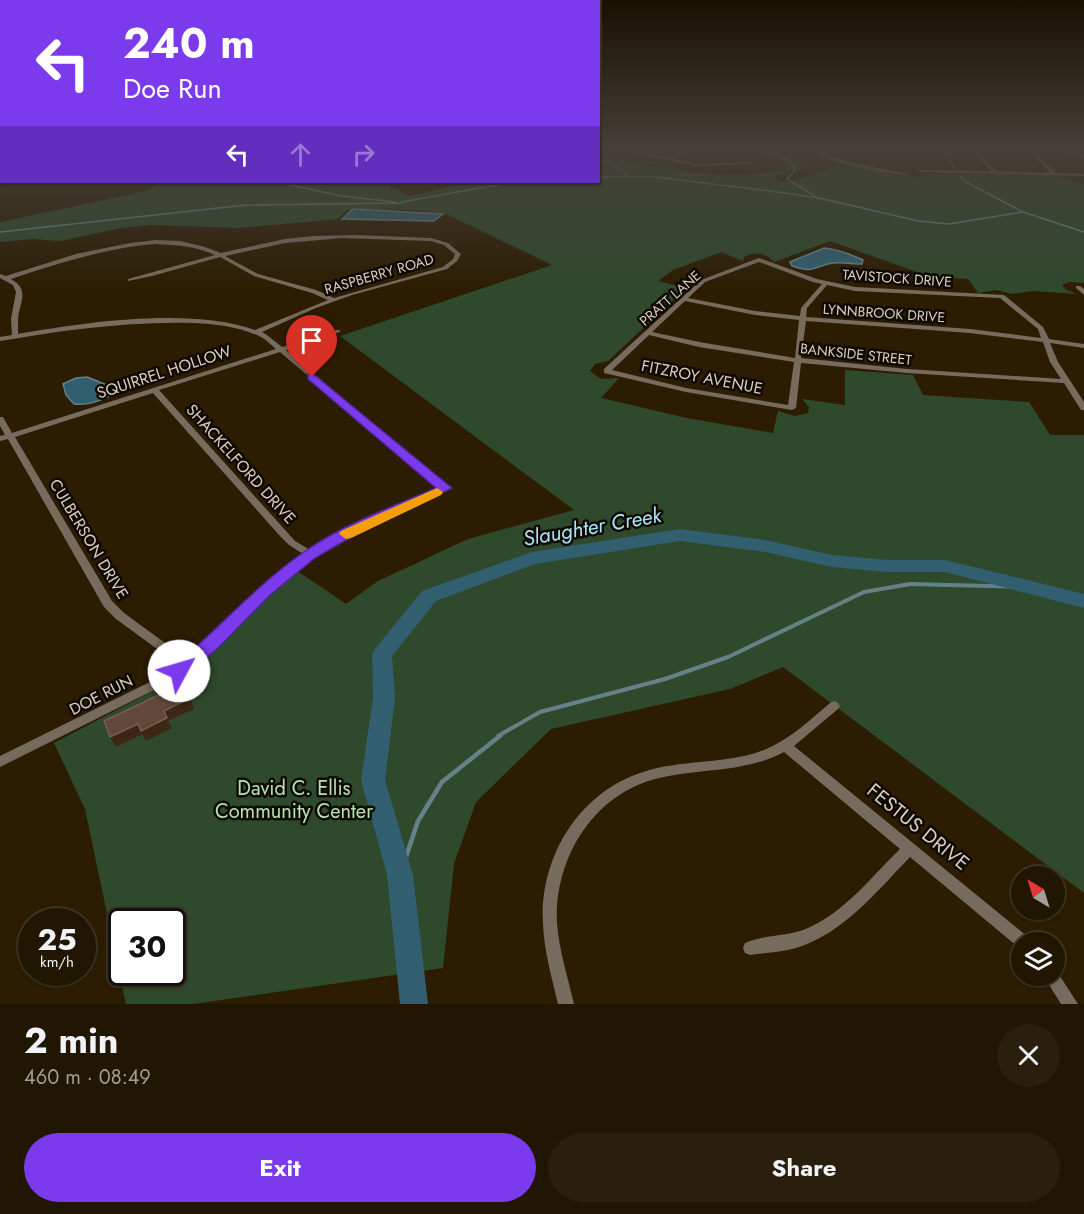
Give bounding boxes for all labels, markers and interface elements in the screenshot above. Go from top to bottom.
text: 240 m [123,13,255,74]
icon: left [24,24,102,102]
text: Doe Run [123,69,222,108]
icon: left [221,138,254,171]
icon: ahead [284,138,317,171]
icon: right [347,138,380,171]
street label: RASPBERRY ROAD [322,249,436,299]
street label: TAVISTOCK DRIVE [842,264,952,292]
street label: PRATT LANE [635,266,705,330]
street label: LYNNBROOK DRIVE [822,299,946,327]
pin [286,315,337,377]
icon: arrive [295,324,328,357]
street label: BANKSIDE STREET [799,338,913,370]
street label: SQUIRREL HOLLOW [94,339,234,405]
street label: FITZROY AVENUE [639,354,765,400]
street label: SHACKELFORD DRIVE [181,399,301,529]
street label: CULBERSON DRIVE [44,475,134,603]
water label: Slaughter Creek [521,500,664,554]
position arrow [147,639,211,703]
street label: DOE RUN [65,669,137,721]
park label: David C. Ellis Community Center [215,774,373,826]
street label: FESTUS DRIVE [860,777,976,877]
north arrow [1011,866,1065,920]
map controls [1011,866,1065,986]
speed limit sign: 30 [108,908,186,986]
text: 25 [37,918,77,961]
button: layers [1011,932,1065,986]
text: km/h [40,951,74,973]
text: 2 min [24,1014,119,1066]
button: close [997,1024,1060,1087]
text: 460 m · 08:49 [24,1063,151,1092]
button: Exit [24,1133,536,1202]
button: Share [548,1133,1060,1202]

